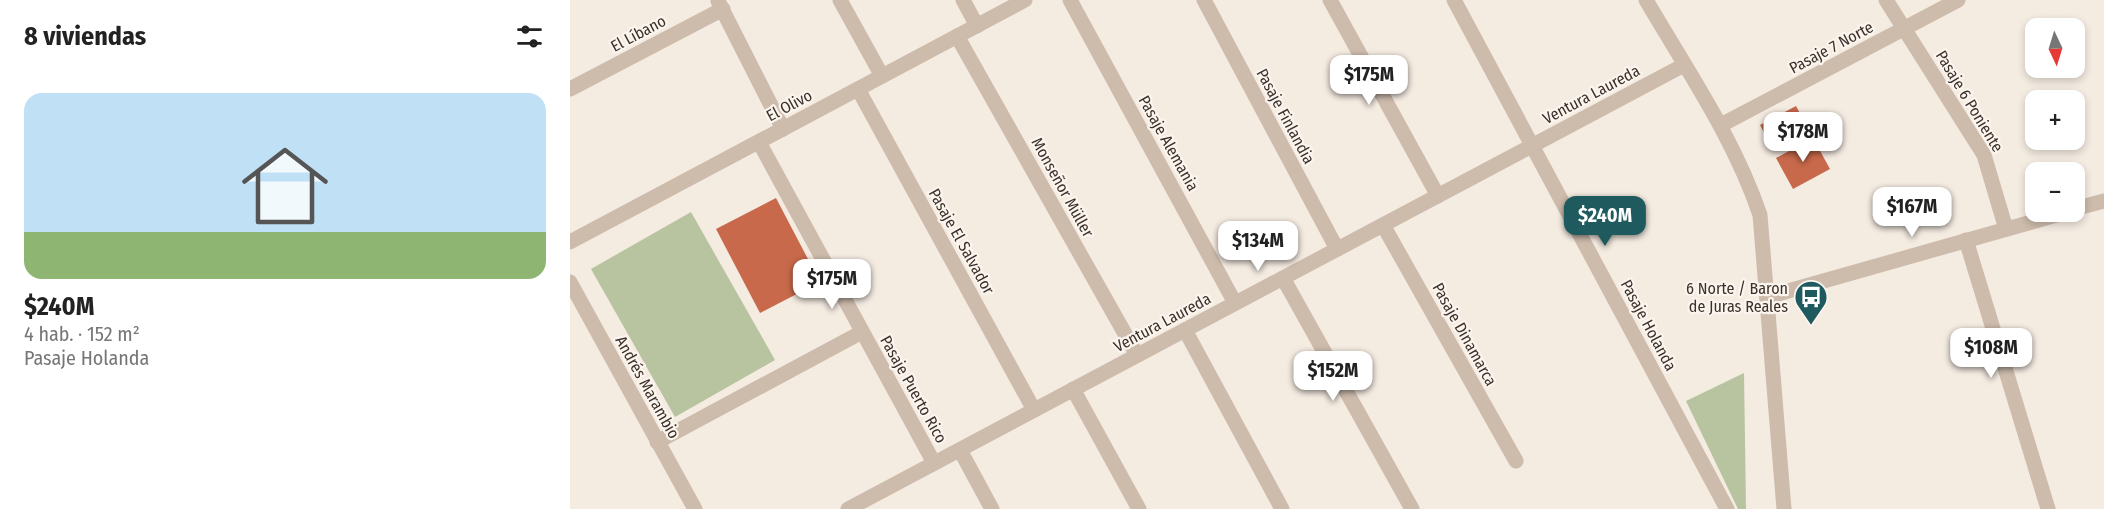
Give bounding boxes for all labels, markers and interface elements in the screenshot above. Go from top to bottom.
street label: El Líbano [607,11,669,56]
street label: Pasaje 7 Norte [1786,17,1876,77]
north arrow [2025,18,2085,78]
map controls [2025,18,2085,222]
icon: filters [513,20,546,53]
text: 8 viviendas [24,21,146,52]
street label: Pasaje 6 Poniente [1932,47,2007,156]
pin: $175M [1327,55,1411,106]
street label: Ventura Laureda [1540,61,1643,128]
text: $175M [1344,62,1394,86]
street label: Pasaje Finlandia [1252,65,1319,167]
street label: El Olivo [763,86,815,125]
button: + [2025,90,2085,150]
street label: Pasaje Alemania [1134,92,1203,194]
pin: $178M [1761,112,1845,163]
text: $178M [1778,119,1828,143]
icon: home [231,132,339,240]
street label: Monseñor Müller [1027,134,1098,241]
button: − [2025,162,2085,222]
street label: Pasaje El Salvador [925,185,999,298]
pin: $167M [1870,187,1954,238]
text: $167M [1887,194,1937,218]
pin: $240M [1563,196,1647,247]
text: $240M [1578,203,1632,227]
pin: $134M [1216,221,1300,272]
text: $134M [1232,228,1284,252]
pin: $175M [790,259,874,310]
text: $175M [807,266,857,290]
street label: Pasaje Holanda [1617,276,1681,374]
street label: Pasaje Dinamarca [1428,279,1501,389]
place label: 6 Norte / Baron de Juras Reales [1686,279,1788,316]
bus stop icon: 6 Norte / Baron de Juras Reales [1793,279,1829,326]
street label: Ventura Laureda [1111,289,1214,356]
text: $240M [24,291,95,322]
text: 4 hab. · 152 m² [24,322,140,346]
pin: $108M [1949,328,2033,379]
street label: Pasaje Puerto Rico [876,332,951,446]
street label: Andrés Marambio [612,333,684,442]
text: $108M [1964,335,2018,359]
text: Pasaje Holanda [24,346,149,370]
pin: $152M [1291,351,1375,402]
text: $152M [1308,358,1358,382]

